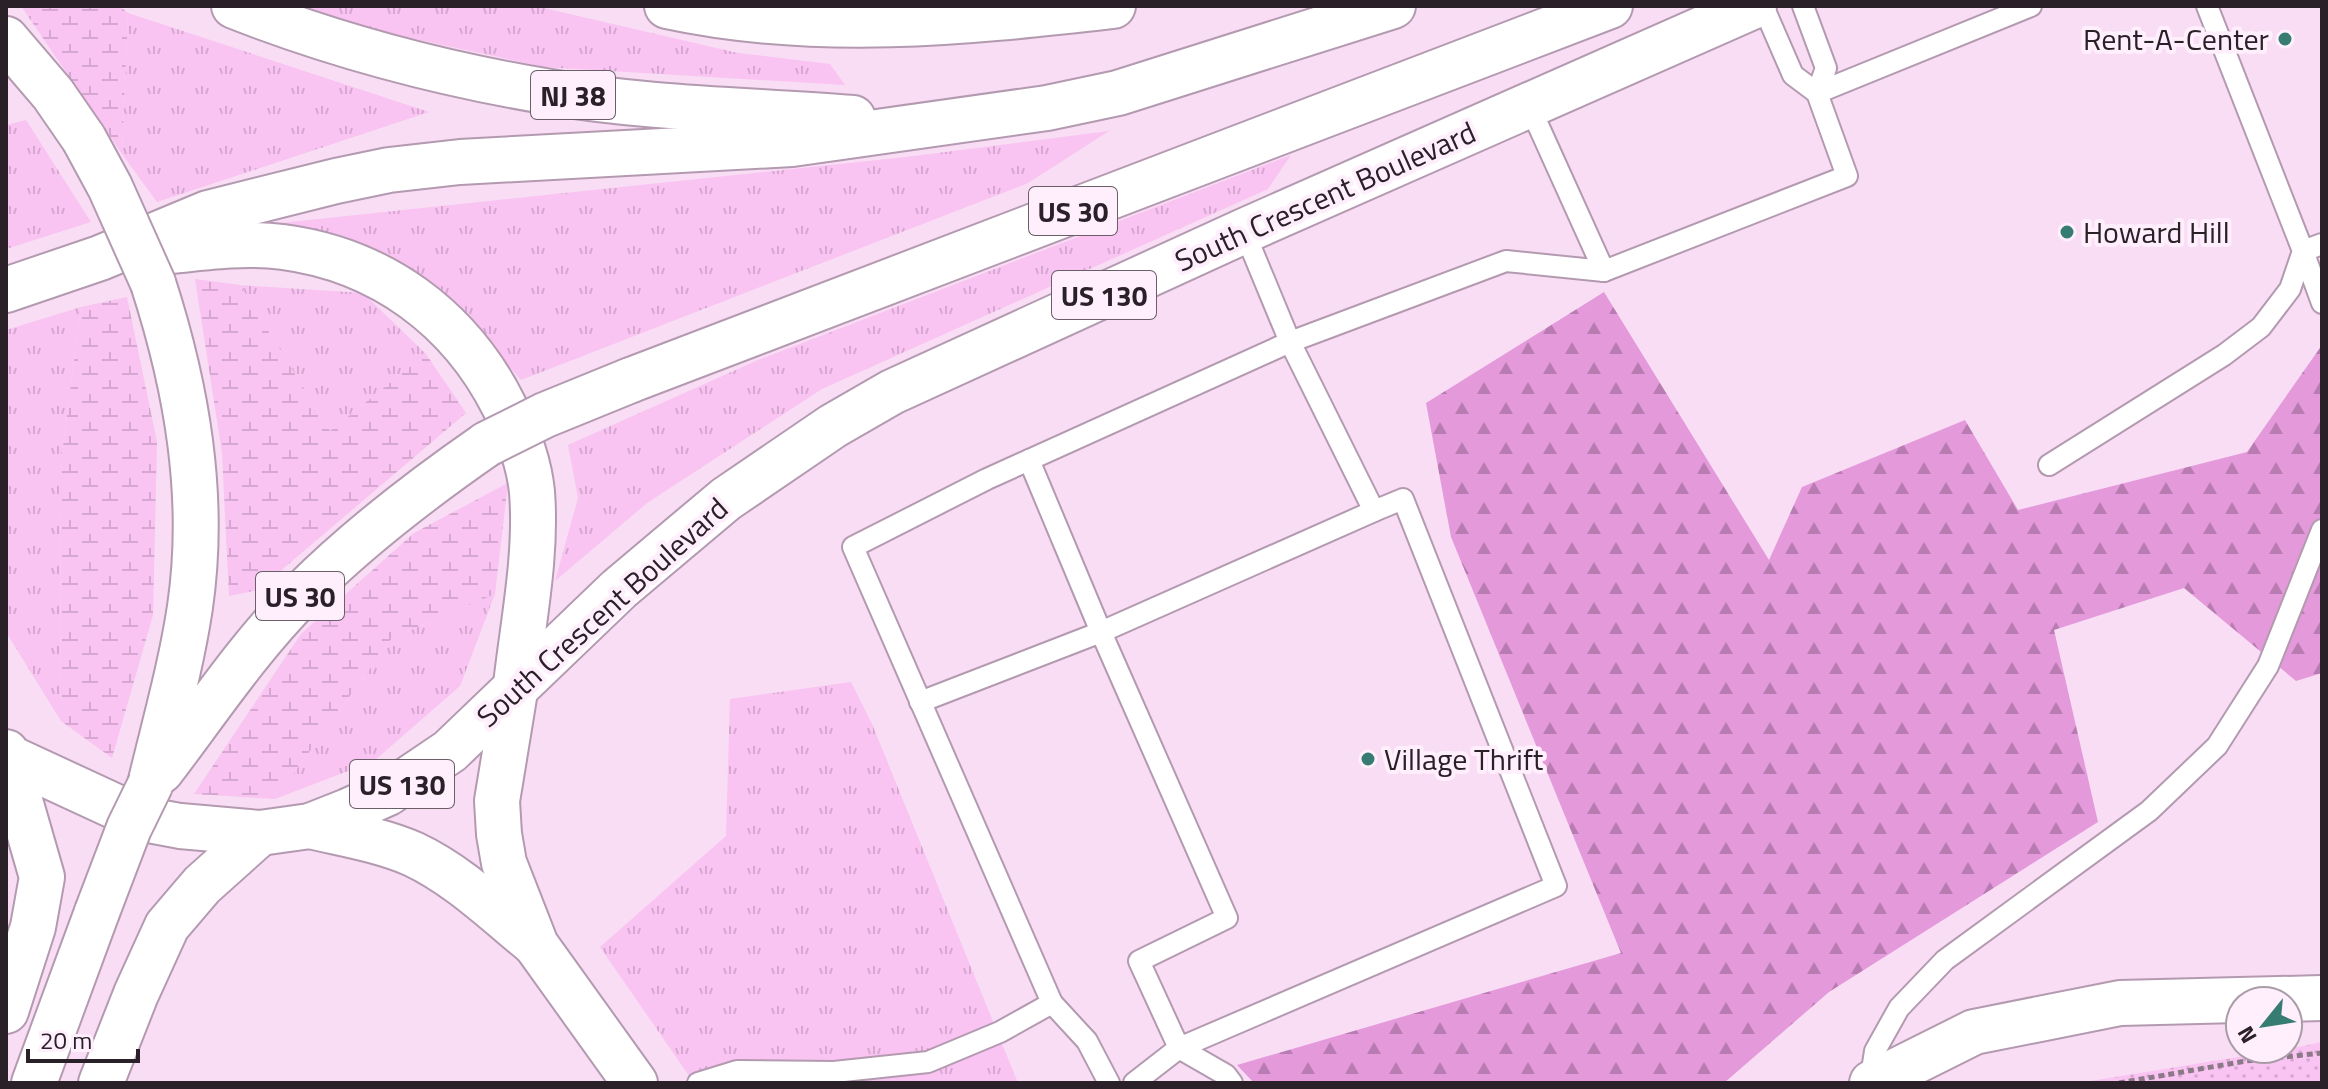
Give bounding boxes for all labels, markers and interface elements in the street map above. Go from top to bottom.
place label: Rent-A-Center [2083,16,2269,62]
marker: Rent-A-Center [2276,30,2294,48]
road number: NJ 38 [531,71,615,119]
street label: South Crescent Boulevard [1167,109,1483,283]
road number: US 30 [1029,187,1117,235]
place label: Howard Hill [2083,209,2230,255]
marker: Howard Hill [2058,223,2076,241]
road number: US 130 [1052,271,1156,319]
street label: South Crescent Boulevard [466,486,738,738]
road number: US 30 [256,572,344,620]
place label: Village Thrift [1384,736,1544,782]
marker: Village Thrift [1359,750,1377,768]
road number: US 130 [350,760,454,808]
north arrow [2224,985,2304,1065]
scale bar [28,1013,138,1063]
text: N [2228,1020,2265,1050]
text: 20 m [40,1022,92,1058]

